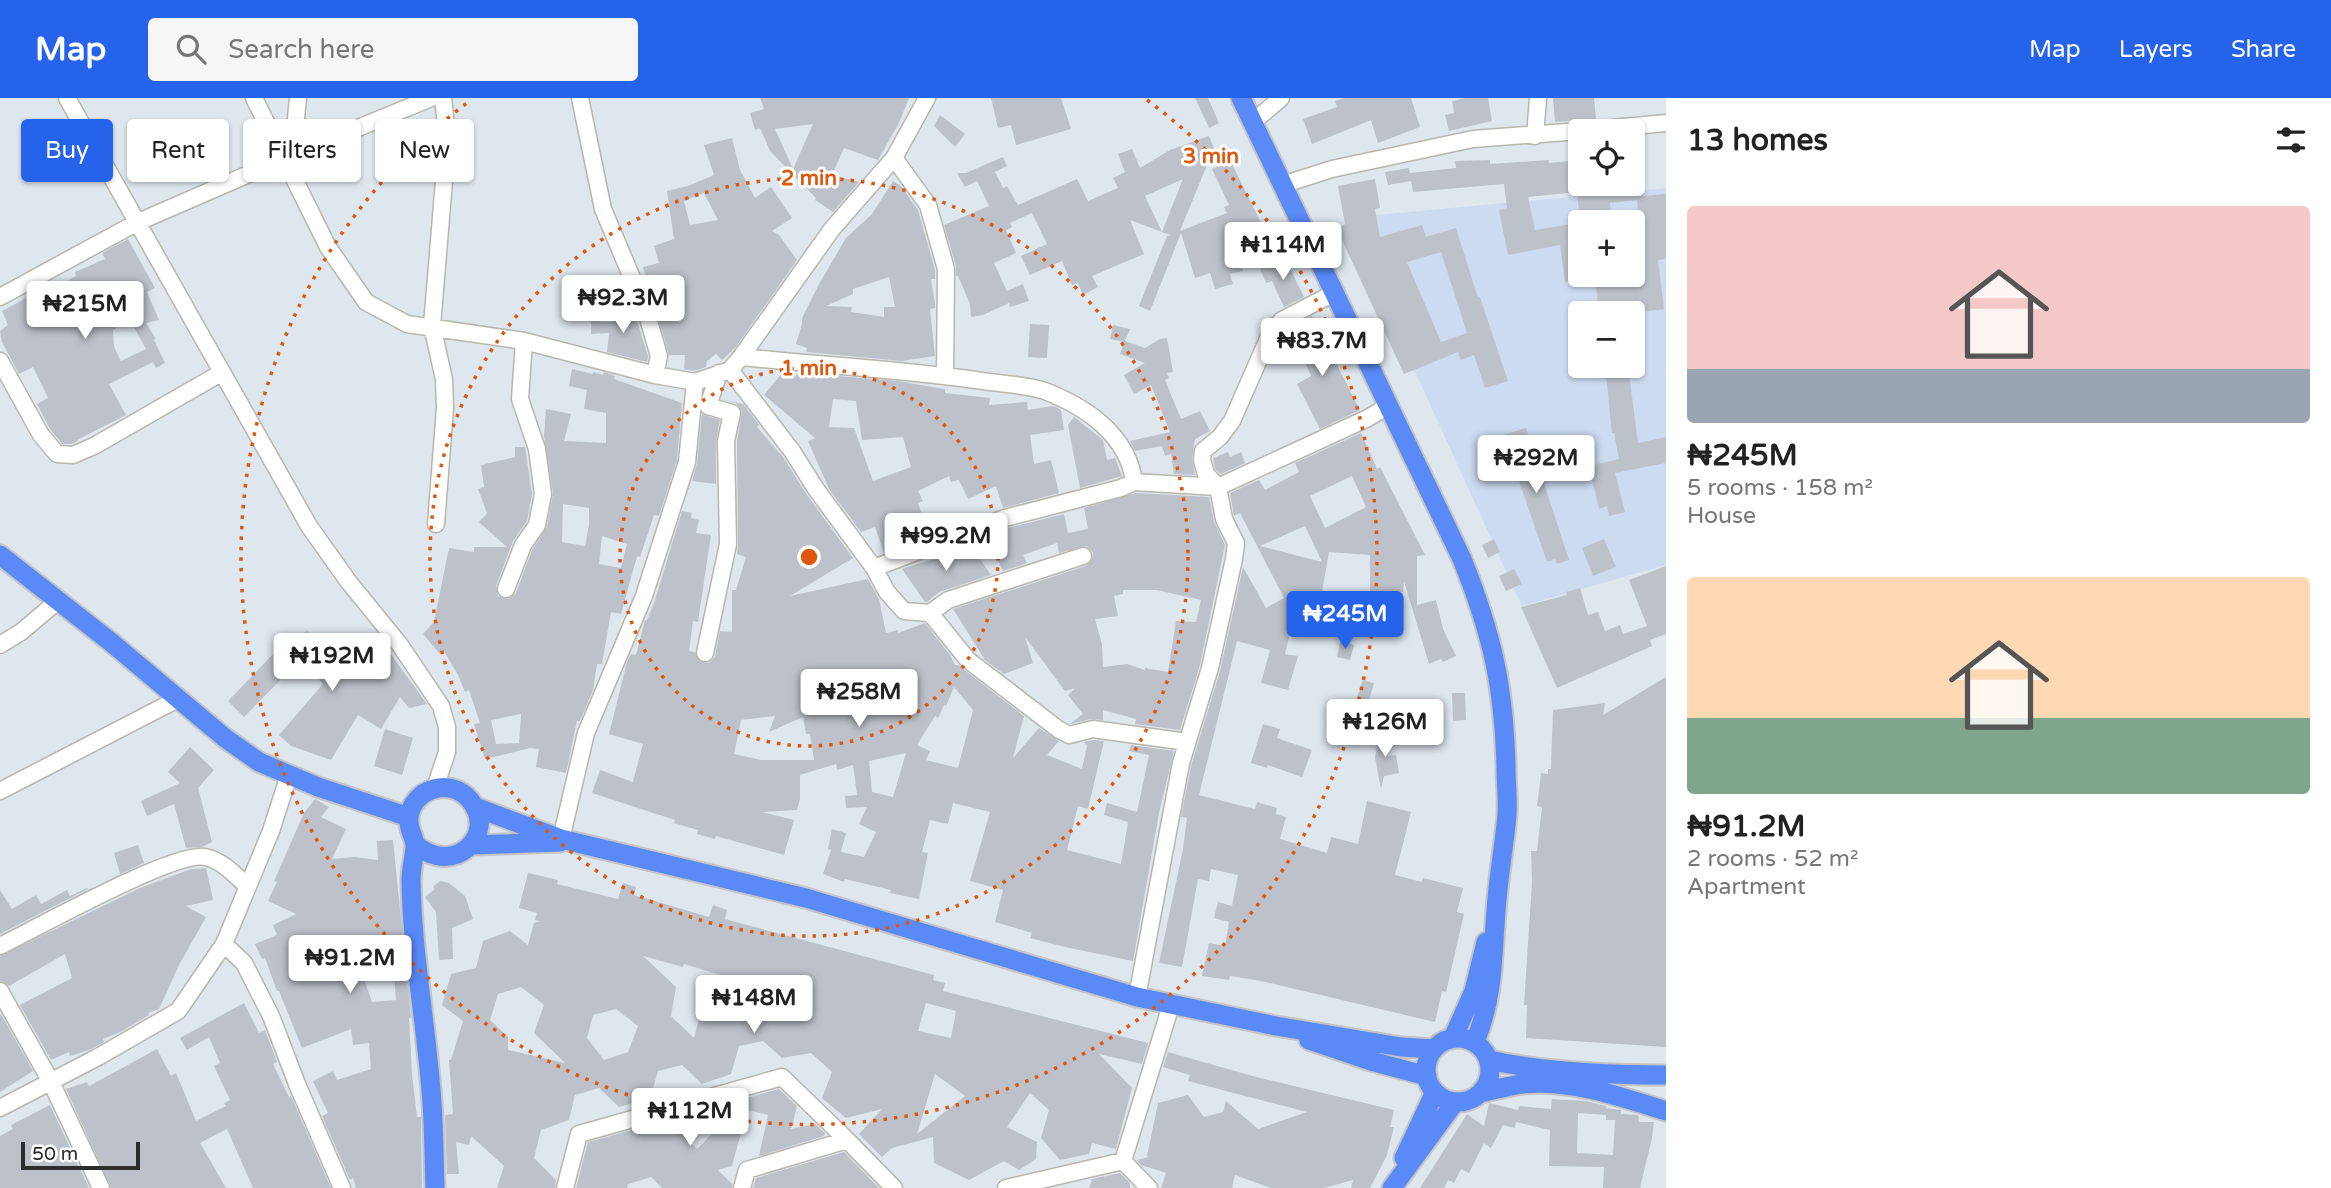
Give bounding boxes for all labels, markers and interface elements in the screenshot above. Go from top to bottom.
search box [148,18,638,81]
text: Map [35,30,106,69]
icon: search [172,30,210,68]
text: Search here [228,34,374,65]
text: Map [2029,35,2081,64]
text: Layers [2119,35,2193,64]
text: Share [2231,35,2296,64]
chip: Buy [21,119,113,182]
chip: Rent [127,119,229,182]
chip: Filters [243,119,361,182]
chip: New [375,119,474,182]
map controls [1568,119,1645,378]
button: locate [1568,119,1645,196]
icon: filters [2272,121,2310,159]
text: 13 homes [1687,122,1828,159]
text: 3 min [1183,144,1239,169]
text: 2 min [781,166,837,191]
button: + [1568,210,1645,287]
pin: ₦114M [1234,222,1332,282]
text: ₦114M [1241,231,1325,259]
icon: home [1936,251,2062,377]
pin: ₦92.3M [566,275,680,335]
pin: ₦215M [36,282,134,341]
text: ₦92.3M [578,284,668,312]
text: ₦215M [43,290,127,318]
button: − [1568,301,1645,378]
pin: ₦83.7M [1265,318,1379,378]
text: ₦83.7M [1277,327,1367,355]
text: 1 min [781,356,837,381]
pin: ₦292M [1487,436,1585,495]
text: ₦245M [1687,437,1798,474]
text: ₦292M [1494,444,1578,472]
text: 5 rooms · 158 m² [1687,474,1873,502]
text: House [1687,502,1756,530]
pin: ₦99.2M [889,514,1003,573]
text: ₦99.2M [901,522,991,550]
centre of rings [797,545,821,569]
pin: ₦245M [1296,592,1394,651]
text: ₦245M [1303,600,1387,628]
icon: home [1936,622,2062,748]
pin: ₦192M [283,634,381,693]
text: ₦192M [290,642,374,670]
pin: ₦258M [810,670,908,729]
text: ₦258M [817,678,901,706]
pin: ₦126M [1336,700,1434,759]
text: ₦126M [1343,708,1427,736]
text: ₦91.2M [1687,808,1805,845]
text: 2 rooms · 52 m² [1687,845,1858,873]
text: Apartment [1687,873,1806,901]
pin: ₦91.2M [293,936,407,995]
text: ₦91.2M [305,944,395,972]
pin: ₦148M [705,976,803,1035]
text: ₦148M [712,984,796,1012]
pin: ₦112M [641,1088,739,1148]
text: ₦112M [648,1097,732,1125]
scale bar [21,1139,140,1171]
text: 50 m [32,1143,78,1165]

